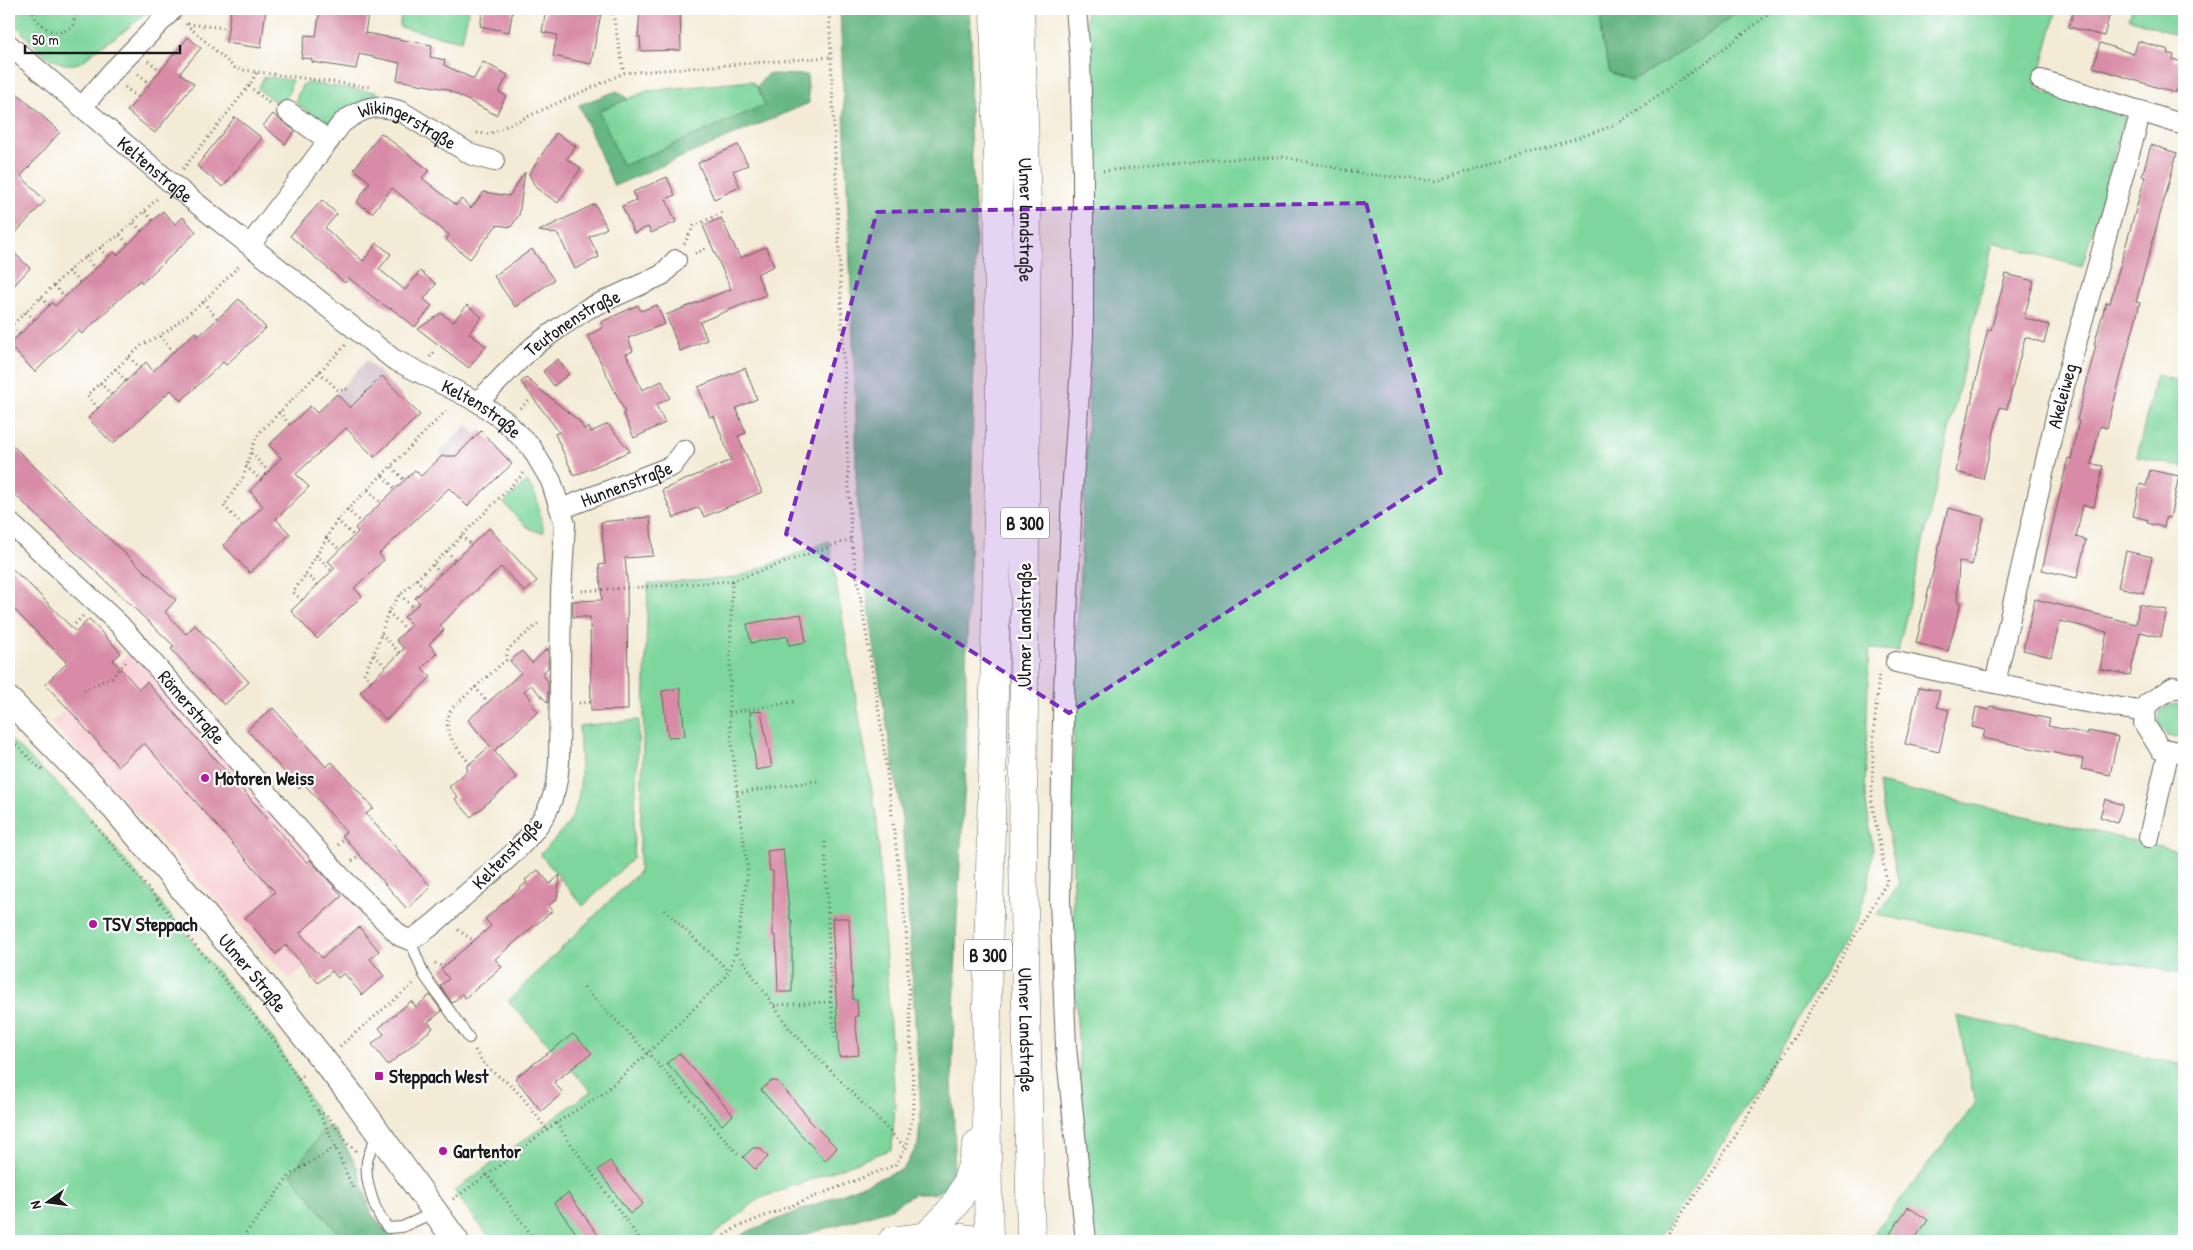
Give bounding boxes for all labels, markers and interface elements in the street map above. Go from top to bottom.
scale bar [25,22,180,54]
text: 50 m [32,29,59,50]
street label: Wikingerstraße [354,94,462,156]
street label: Keltenstraße [112,130,199,209]
street label: Ulmer Landstraße [1012,157,1040,283]
street label: Teutonenstraße [518,283,624,362]
street label: Akeleiweg [2041,360,2083,431]
street label: Keltenstraße [437,373,528,444]
street label: Hunnenstraße [577,454,676,513]
road number: B 300 [1001,508,1049,538]
street label: Ulmer Landstraße [1011,562,1037,687]
street label: Römerstraße [153,664,232,750]
place label: Motoren Weiss [215,765,315,791]
marker: Motoren Weiss [199,772,211,784]
street label: Keltenstraße [466,811,548,895]
place label: TSV Steppach [102,911,198,938]
marker: TSV Steppach [87,918,99,930]
street label: Ulmer Straße [212,928,294,1018]
road number: B 300 [964,940,1012,970]
street label: Ulmer Landstraße [1012,967,1041,1093]
place label: Steppach West [389,1063,490,1090]
marker: Steppach West [373,1070,385,1082]
place label: Gartentor [453,1138,522,1164]
marker: Gartentor [437,1145,449,1157]
north arrow [22,1178,72,1228]
text: N [25,1199,45,1211]

